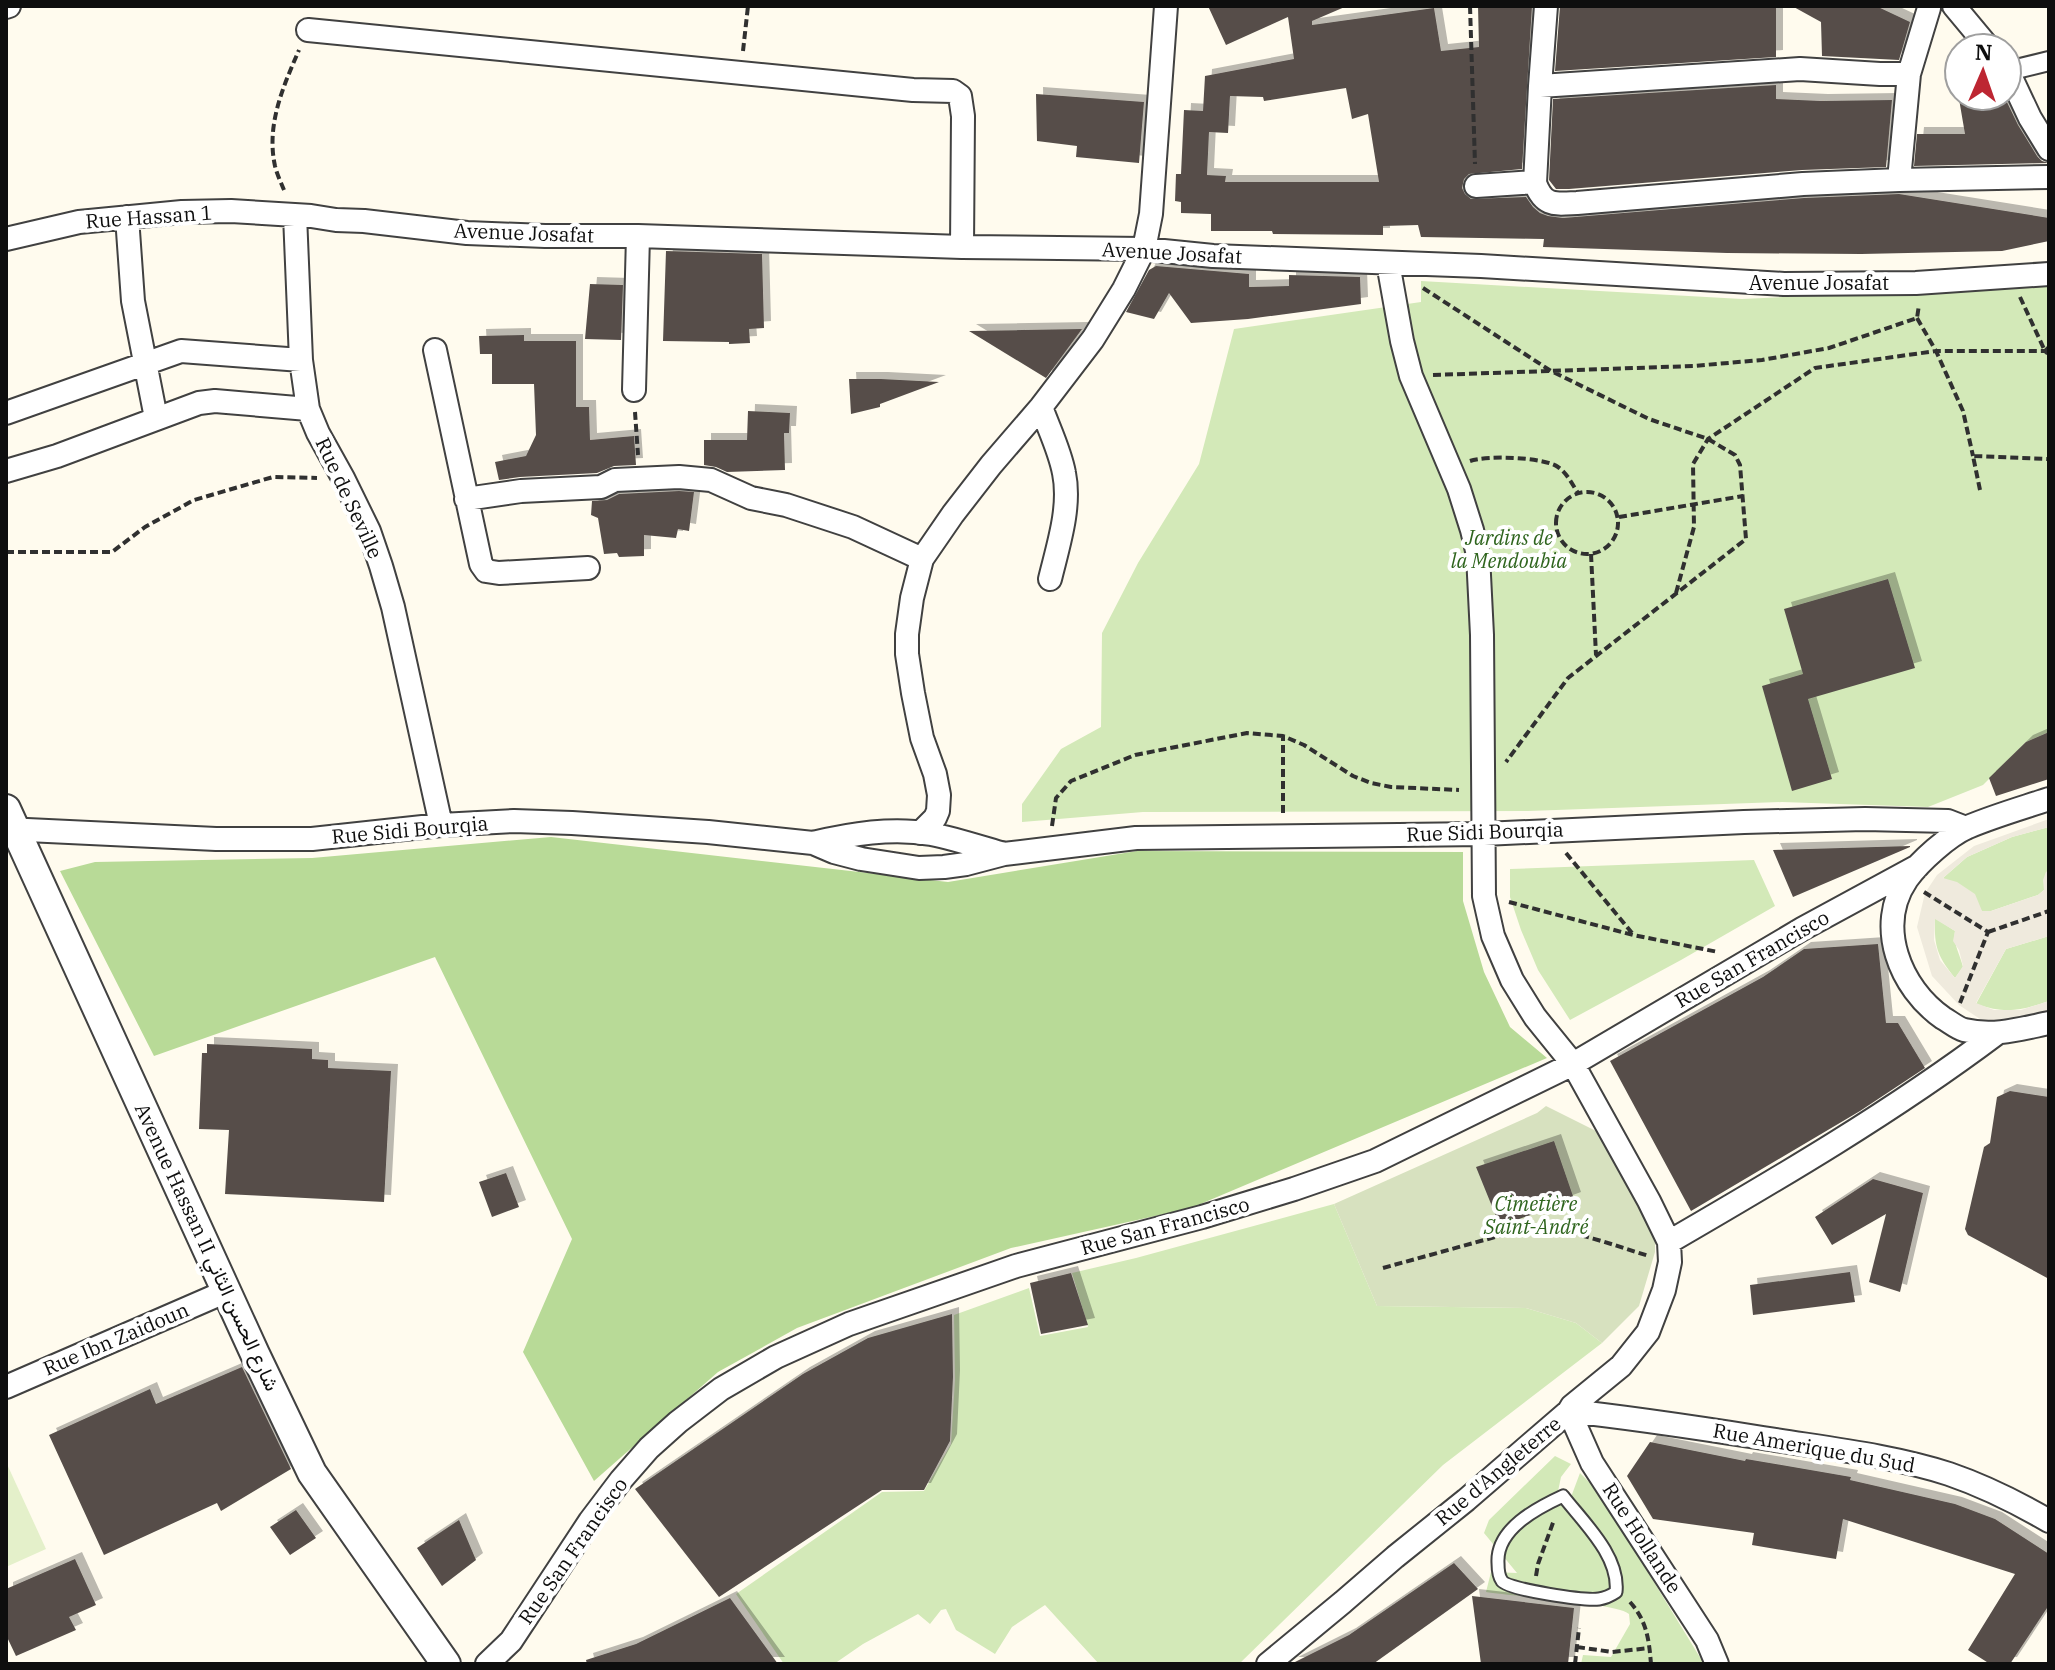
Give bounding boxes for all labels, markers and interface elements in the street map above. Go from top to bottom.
north arrow [1943,32,2023,112]
text: N [1975,37,1993,66]
street label: Rue Hassan 1 [84,199,213,234]
street label: Avenue Josafat [453,217,595,248]
street label: Avenue Josafat [1101,235,1243,270]
street label: Avenue Josafat [1749,269,1889,296]
street label: Rue de Seville [310,433,389,563]
park label: Jardins de la Mendoubia [1451,524,1567,574]
street label: Rue Sidi Bourqia [330,809,490,850]
street label: Rue Sidi Bourqia [1406,815,1564,848]
street label: Rue San Francisco [1670,903,1834,1014]
street label: Avenue Hassan II شارع الحسن الثاني [125,1099,286,1397]
street label: Rue San Francisco [1078,1190,1252,1261]
park label: Cimetière Saint-André [1483,1190,1589,1240]
street label: Rue Ibn Zaidoun [39,1296,193,1381]
street label: Rue d'Angleterre [1429,1410,1566,1531]
street label: Rue Amerique du Sud [1711,1416,1917,1479]
street label: Rue San Francisco [512,1472,633,1630]
street label: Rue Hollande [1597,1477,1688,1598]

